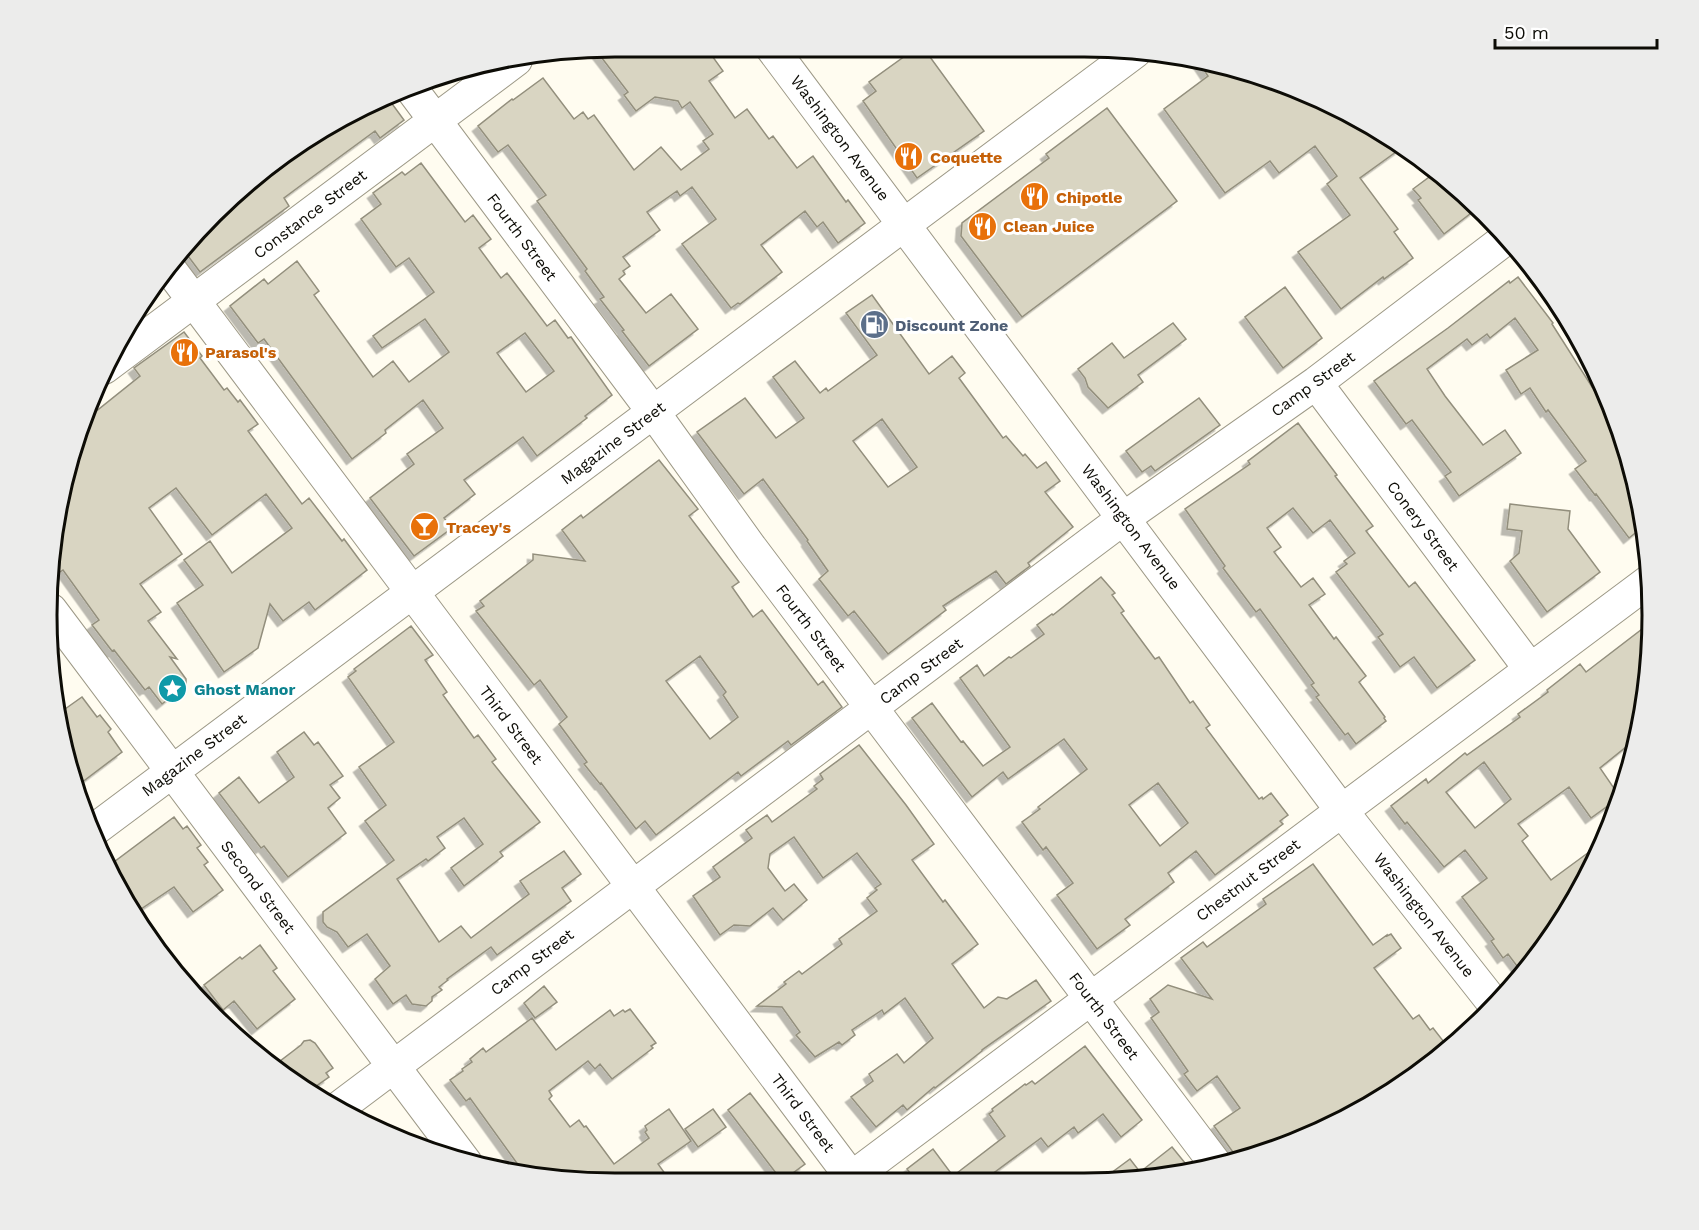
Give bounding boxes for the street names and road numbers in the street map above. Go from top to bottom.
street label: Washington Avenue [787,71,893,205]
street label: Constance Street [250,165,370,263]
street label: Fourth Street [483,190,561,285]
street label: Camp Street [1267,347,1359,421]
street label: Magazine Street [557,397,669,488]
street label: Washington Avenue [1078,460,1184,594]
street label: Conery Street [1383,477,1463,575]
street label: Fourth Street [772,581,850,676]
street label: Camp Street [876,633,966,708]
street label: Third Street [475,682,547,768]
street label: Magazine Street [138,709,250,800]
street label: Chestnut Street [1192,835,1304,925]
street label: Second Street [217,837,299,938]
street label: Washington Avenue [1370,849,1478,981]
street label: Camp Street [487,924,577,999]
street label: Fourth Street [1065,969,1143,1064]
street label: Third Street [767,1070,839,1156]

